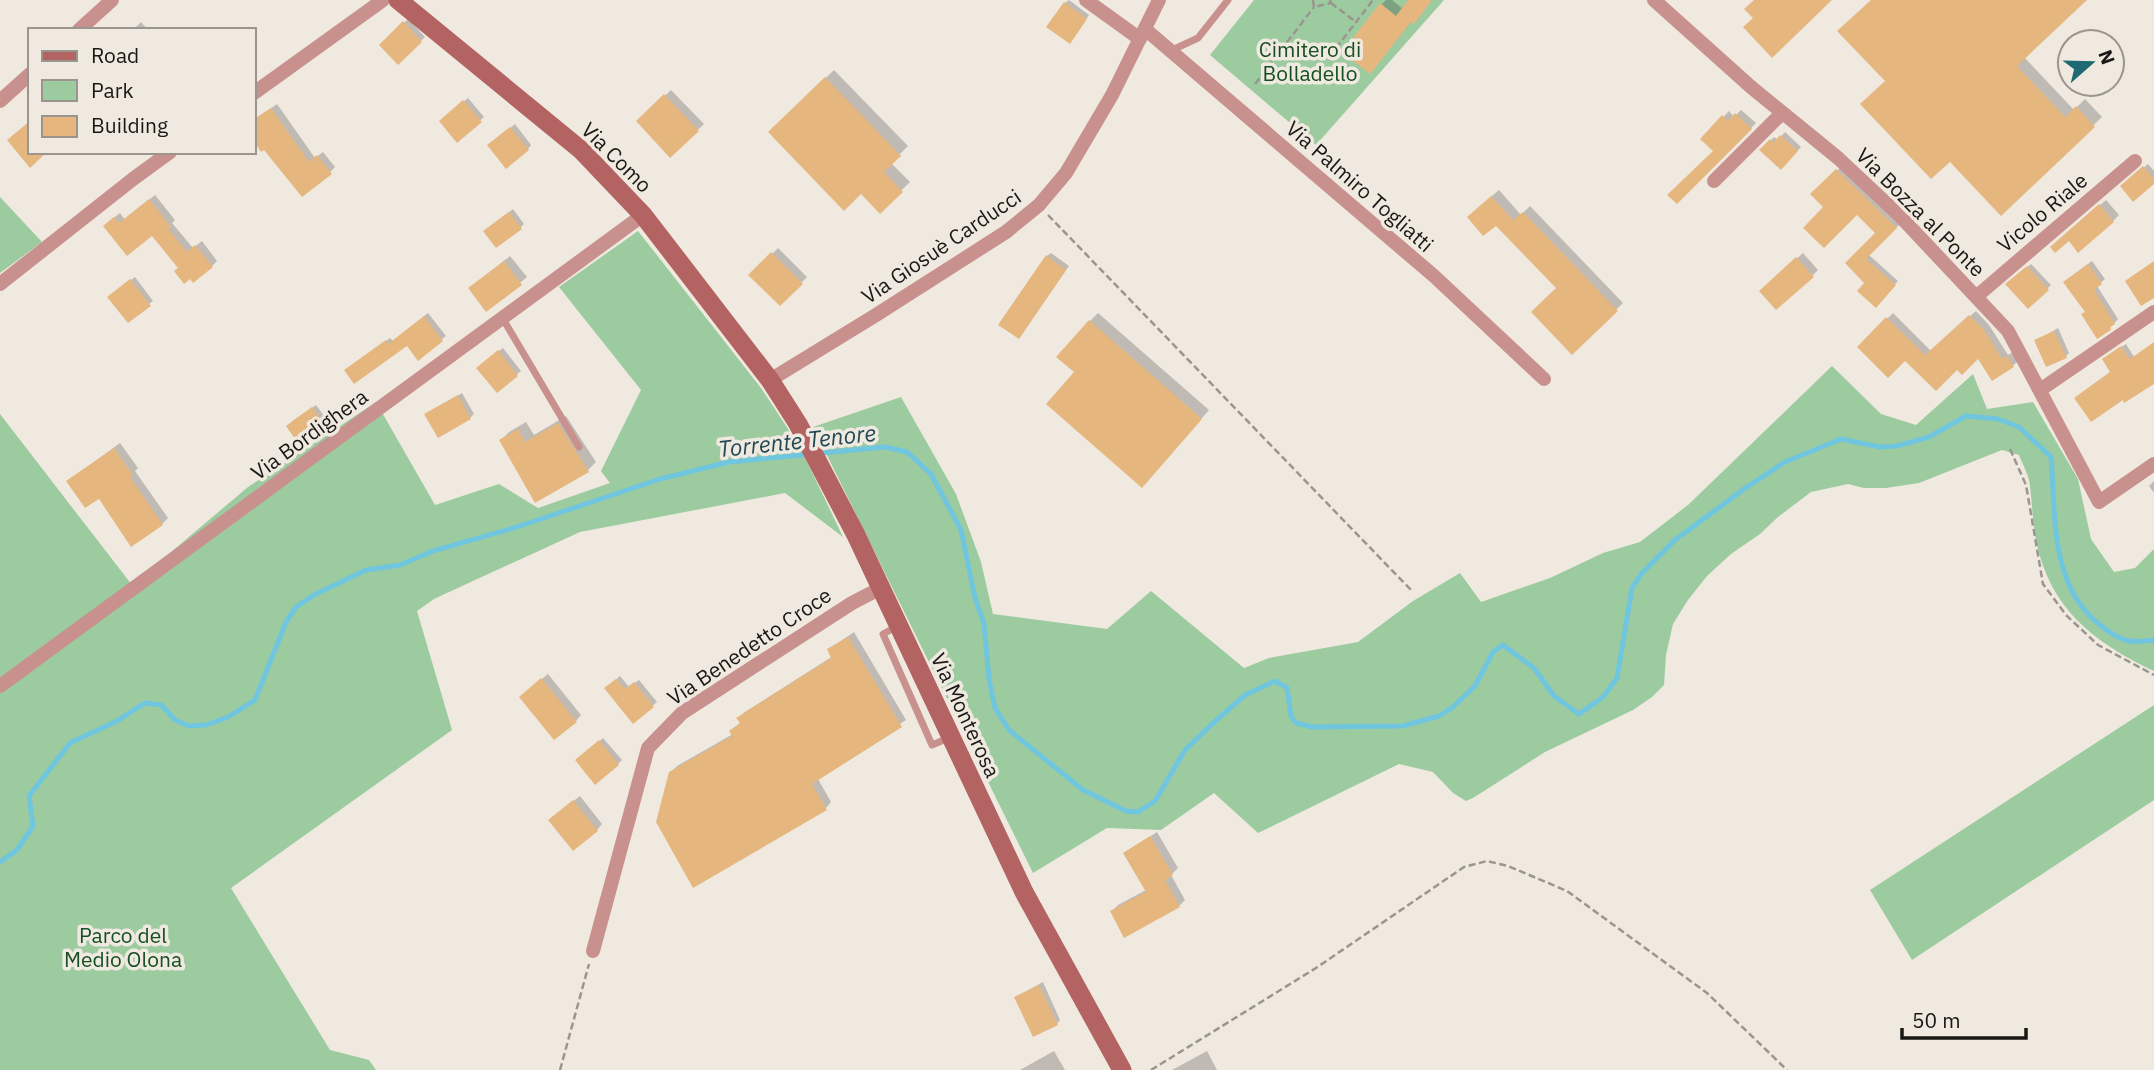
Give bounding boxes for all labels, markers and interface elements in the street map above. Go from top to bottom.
legend [28,28,256,154]
north arrow [2056,28,2126,98]
park label: Cimitero di Bolladello [1259,35,1361,87]
text: Road [91,41,139,69]
text: N [2093,47,2121,68]
text: Park [91,76,134,104]
text: Building [91,111,168,139]
street label: Via Palmiro Togliatti [1280,114,1440,258]
street label: Via Como [576,116,658,198]
street label: Via Bozza al Ponte [1850,141,1992,283]
street label: Vicolo Riale [1991,166,2093,258]
street label: Via Giosuè Carducci [856,182,1026,310]
street label: Via Bordighera [245,382,373,486]
water label: Torrente Tenore [717,417,878,463]
street label: Via Benedetto Croce [662,581,836,711]
street label: Via Monterosa [925,648,1007,782]
park label: Parco del Medio Olona [64,921,182,973]
scale bar [1902,996,2026,1040]
text: 50 m [1912,1006,1961,1034]

